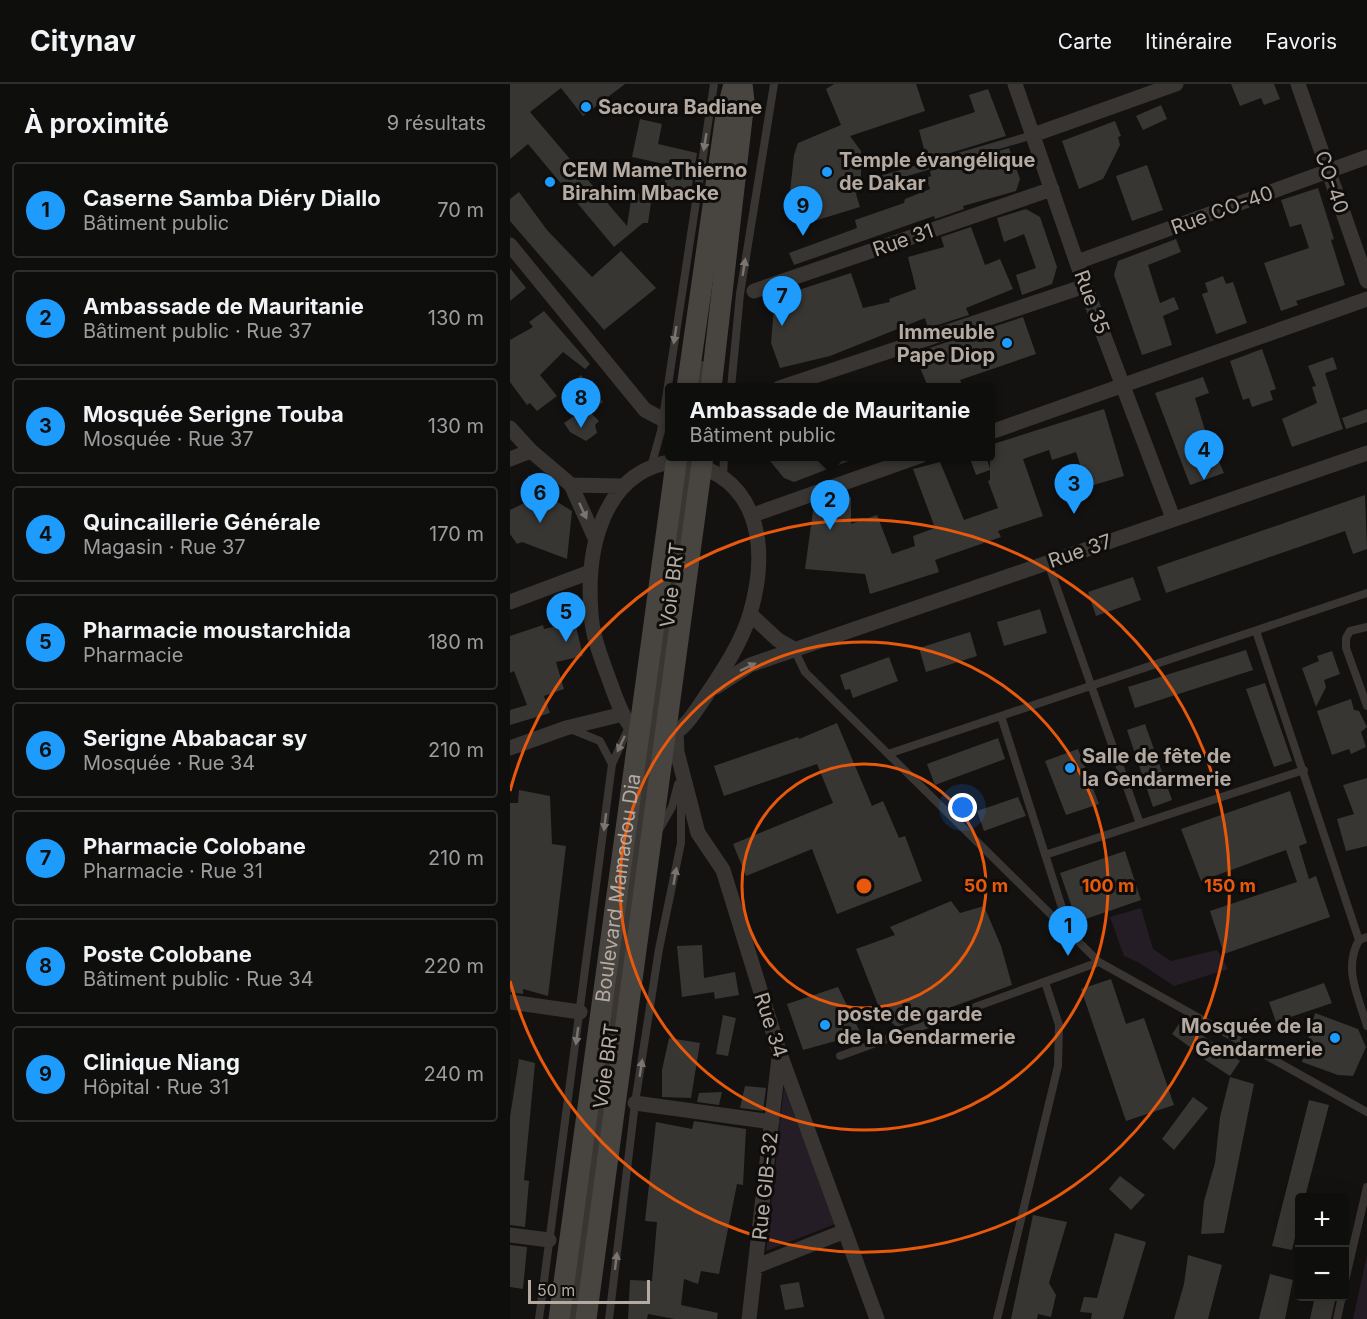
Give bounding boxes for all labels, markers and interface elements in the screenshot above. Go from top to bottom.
text: Citynav [30,24,136,58]
text: Carte [1058,29,1112,54]
text: Itinéraire [1145,29,1232,54]
text: Favoris [1265,29,1337,54]
place label: Sacoura Badiane [598,95,762,119]
marker: Sacoura Badiane [579,100,593,114]
text: À proximité [24,108,169,139]
text: 9 résultats [387,111,486,135]
one-way arrow [701,132,710,151]
place label: Temple évangélique de Dakar [839,148,1035,195]
street label: CO-40 [1310,148,1354,216]
place label: CEM MameThierno Birahim Mbacke [562,158,747,205]
marker: Temple évangélique de Dakar [820,165,834,179]
marker: CEM MameThierno Birahim Mbacke [543,175,557,189]
street label: Rue CO-40 [1168,180,1276,240]
text: Caserne Samba Diéry Diallo [83,185,381,211]
pin: 9 [784,186,822,236]
text: 1 [41,198,50,222]
text: 70 m [437,198,484,222]
text: Bâtiment public [83,211,229,235]
street label: Rue 31 [870,218,936,262]
one-way arrow [740,257,749,276]
street label: Rue 35 [1069,267,1115,337]
pin: 7 [762,276,802,326]
text: Ambassade de Mauritanie [83,293,364,319]
text: 2 [39,306,52,330]
text: 130 m [428,306,484,330]
text: Bâtiment public · Rue 37 [83,319,312,343]
place label: Immeuble Pape Diop [897,320,995,367]
one-way arrow [671,325,680,344]
marker: Immeuble Pape Diop [1000,336,1014,350]
pin: 8 [562,378,600,428]
popup [665,383,995,461]
text: Ambassade de Mauritanie [690,397,970,423]
text: Mosquée Serigne Touba [83,401,344,427]
text: 3 [39,414,52,438]
text: 130 m [428,414,484,438]
text: Bâtiment public [690,423,836,447]
text: Mosquée · Rue 37 [83,427,254,451]
pin: 4 [1184,430,1224,480]
pin: 3 [1054,464,1094,514]
pin: 6 [520,474,560,523]
pin: 2 [810,480,850,530]
one-way arrow [579,503,588,520]
text: Quincaillerie Générale [83,509,321,535]
text: 4 [39,522,52,546]
text: 170 m [429,522,484,546]
street label: Rue 37 [1045,529,1115,573]
text: Magasin · Rue 37 [83,535,246,559]
street label: Voie BRT [655,541,689,629]
pin: 5 [546,592,586,642]
text: Pharmacie moustarchida [83,617,351,643]
text: 5 [39,630,52,654]
text: 180 m [428,630,484,654]
text: Pharmacie [83,643,183,667]
one-way arrow [739,662,756,672]
text: Serigne Ababacar sy [83,725,307,751]
one-way arrow [617,736,626,753]
text: 6 [39,738,52,762]
text: 210 m [428,738,484,762]
place label: Salle de fête de la Gendarmerie [1082,744,1232,791]
text: Mosquée · Rue 34 [83,751,255,775]
marker: Salle de fête de la Gendarmerie [1063,761,1077,775]
street label: Boulevard Mamadou Dia [590,772,645,1004]
your location [948,793,977,822]
one-way arrow [600,812,609,831]
text: Pharmacie Colobane [83,833,306,859]
text: 7 [40,846,51,870]
text: 210 m [428,846,484,870]
text: Pharmacie · Rue 31 [83,859,263,883]
one-way arrow [671,866,680,885]
text: 50 m [964,875,1008,896]
text: 100 m [1082,875,1134,896]
text: 150 m [1204,875,1256,896]
centre of rings [854,876,874,896]
pin: 1 [1048,906,1088,956]
text: Poste Colobane [83,941,252,967]
text: 8 [39,954,52,978]
text: 220 m [424,954,484,978]
text: Bâtiment public · Rue 34 [83,967,314,991]
street label: Rue 34 [749,989,793,1061]
place label: poste de garde de la Gendarmerie [837,1002,1016,1049]
place label: Mosquée de la Gendarmerie [1181,1014,1323,1061]
marker: poste de garde de la Gendarmerie [818,1018,832,1032]
street label: Voie BRT [588,1022,624,1110]
one-way arrow [572,1027,581,1046]
marker: Mosquée de la Gendarmerie [1328,1031,1342,1045]
text: Clinique Niang [83,1049,240,1075]
one-way arrow [636,1058,645,1077]
text: 9 [39,1062,52,1086]
text: 240 m [423,1062,484,1086]
text: Hôpital · Rue 31 [83,1075,229,1099]
street label: Rue GIB-32 [747,1131,783,1241]
map controls [1295,1193,1349,1301]
button: + [1295,1193,1349,1247]
button: − [1295,1247,1349,1301]
one-way arrow [611,1251,620,1270]
scale bar [528,1277,650,1304]
text: 50 m [537,1280,575,1300]

